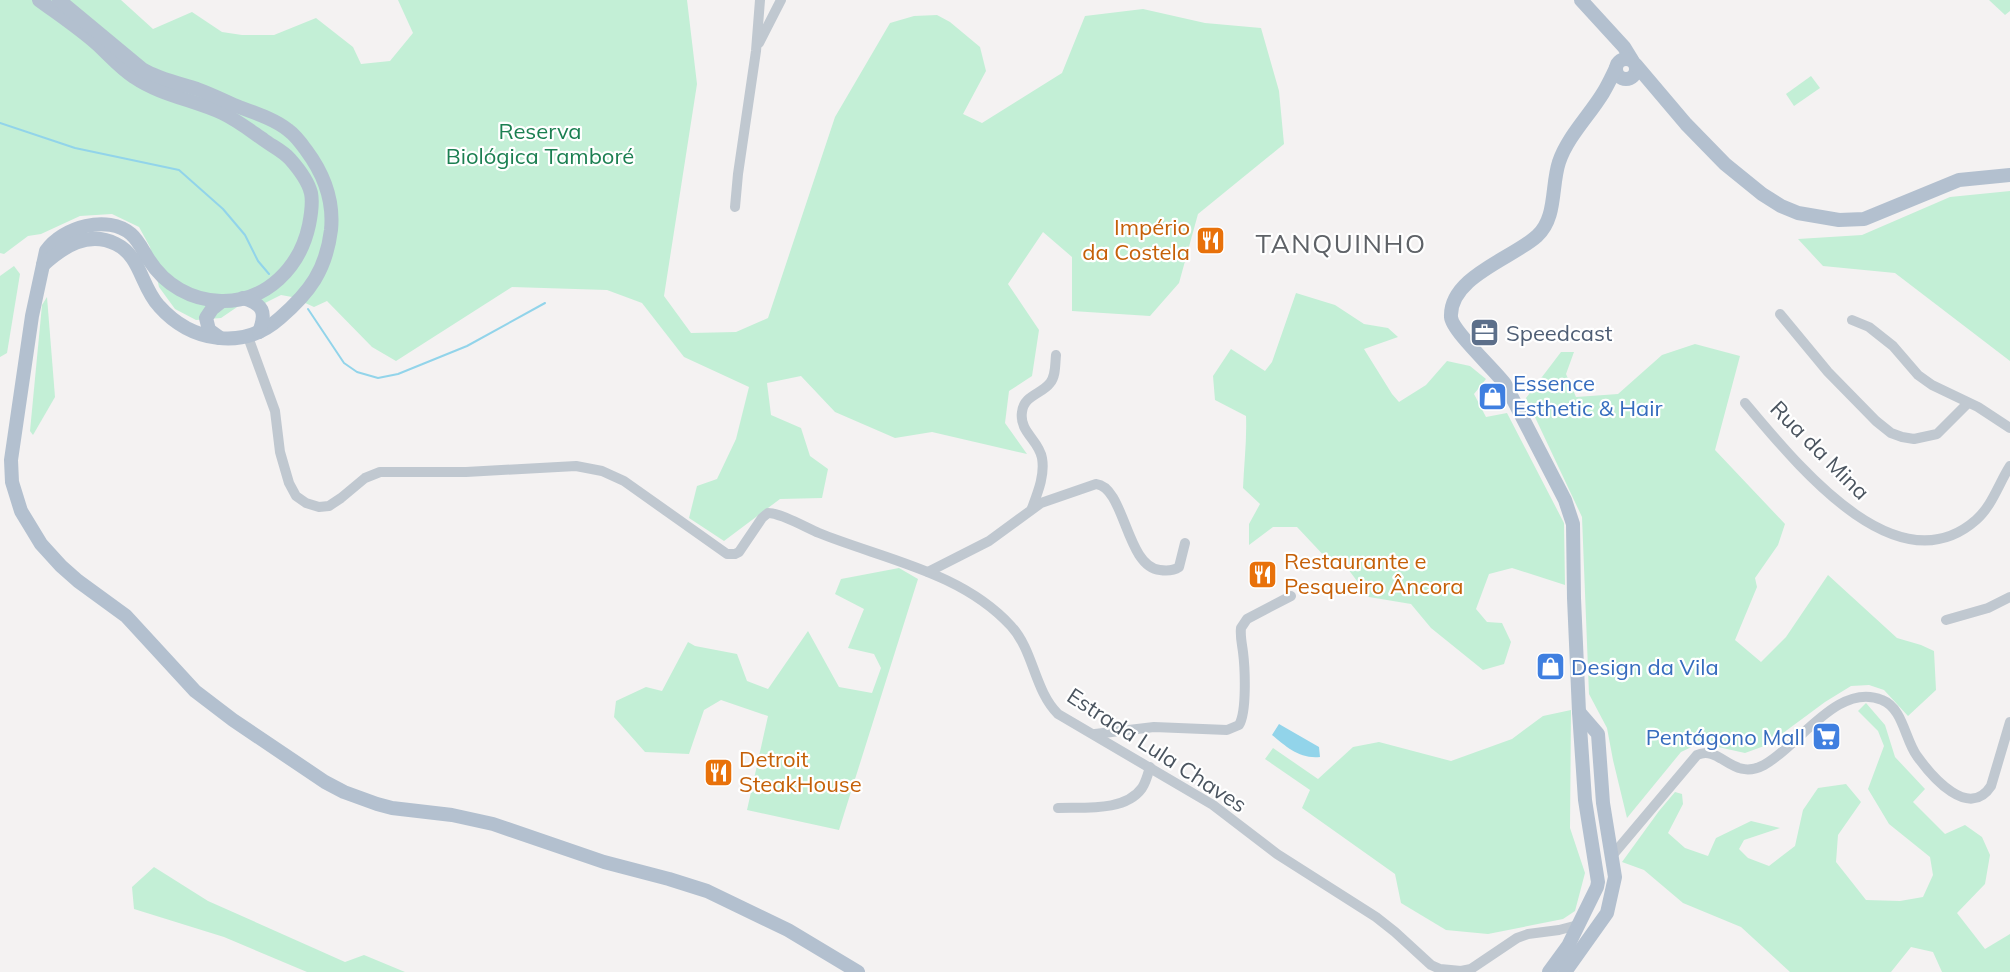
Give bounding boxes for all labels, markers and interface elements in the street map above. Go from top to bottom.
park label: Reserva Biológica Tamboré [446,117,634,170]
place label: Império da Costela [1082,213,1190,266]
restaurant icon: Império da Costela [1195,224,1227,256]
district label: TANQUINHO [1256,227,1426,260]
office icon: Speedcast [1469,317,1501,349]
place label: Speedcast [1506,319,1613,347]
place label: Essence Esthetic & Hair [1513,369,1662,422]
shop icon: Essence Esthetic & Hair [1476,380,1508,412]
street label: Rua da Mina [1764,394,1876,506]
place label: Restaurante e Pesqueiro Âncora [1284,547,1463,600]
restaurant icon: Restaurante e Pesqueiro Âncora [1247,558,1279,590]
shop icon: Design da Vila [1534,651,1566,683]
place label: Design da Vila [1571,653,1719,681]
street label: Estrada Lula Chaves [1062,681,1252,819]
supermarket icon: Pentágono Mall [1810,721,1842,753]
place label: Pentágono Mall [1646,723,1805,751]
place label: Detroit SteakHouse [739,745,862,798]
restaurant icon: Detroit SteakHouse [702,756,734,788]

